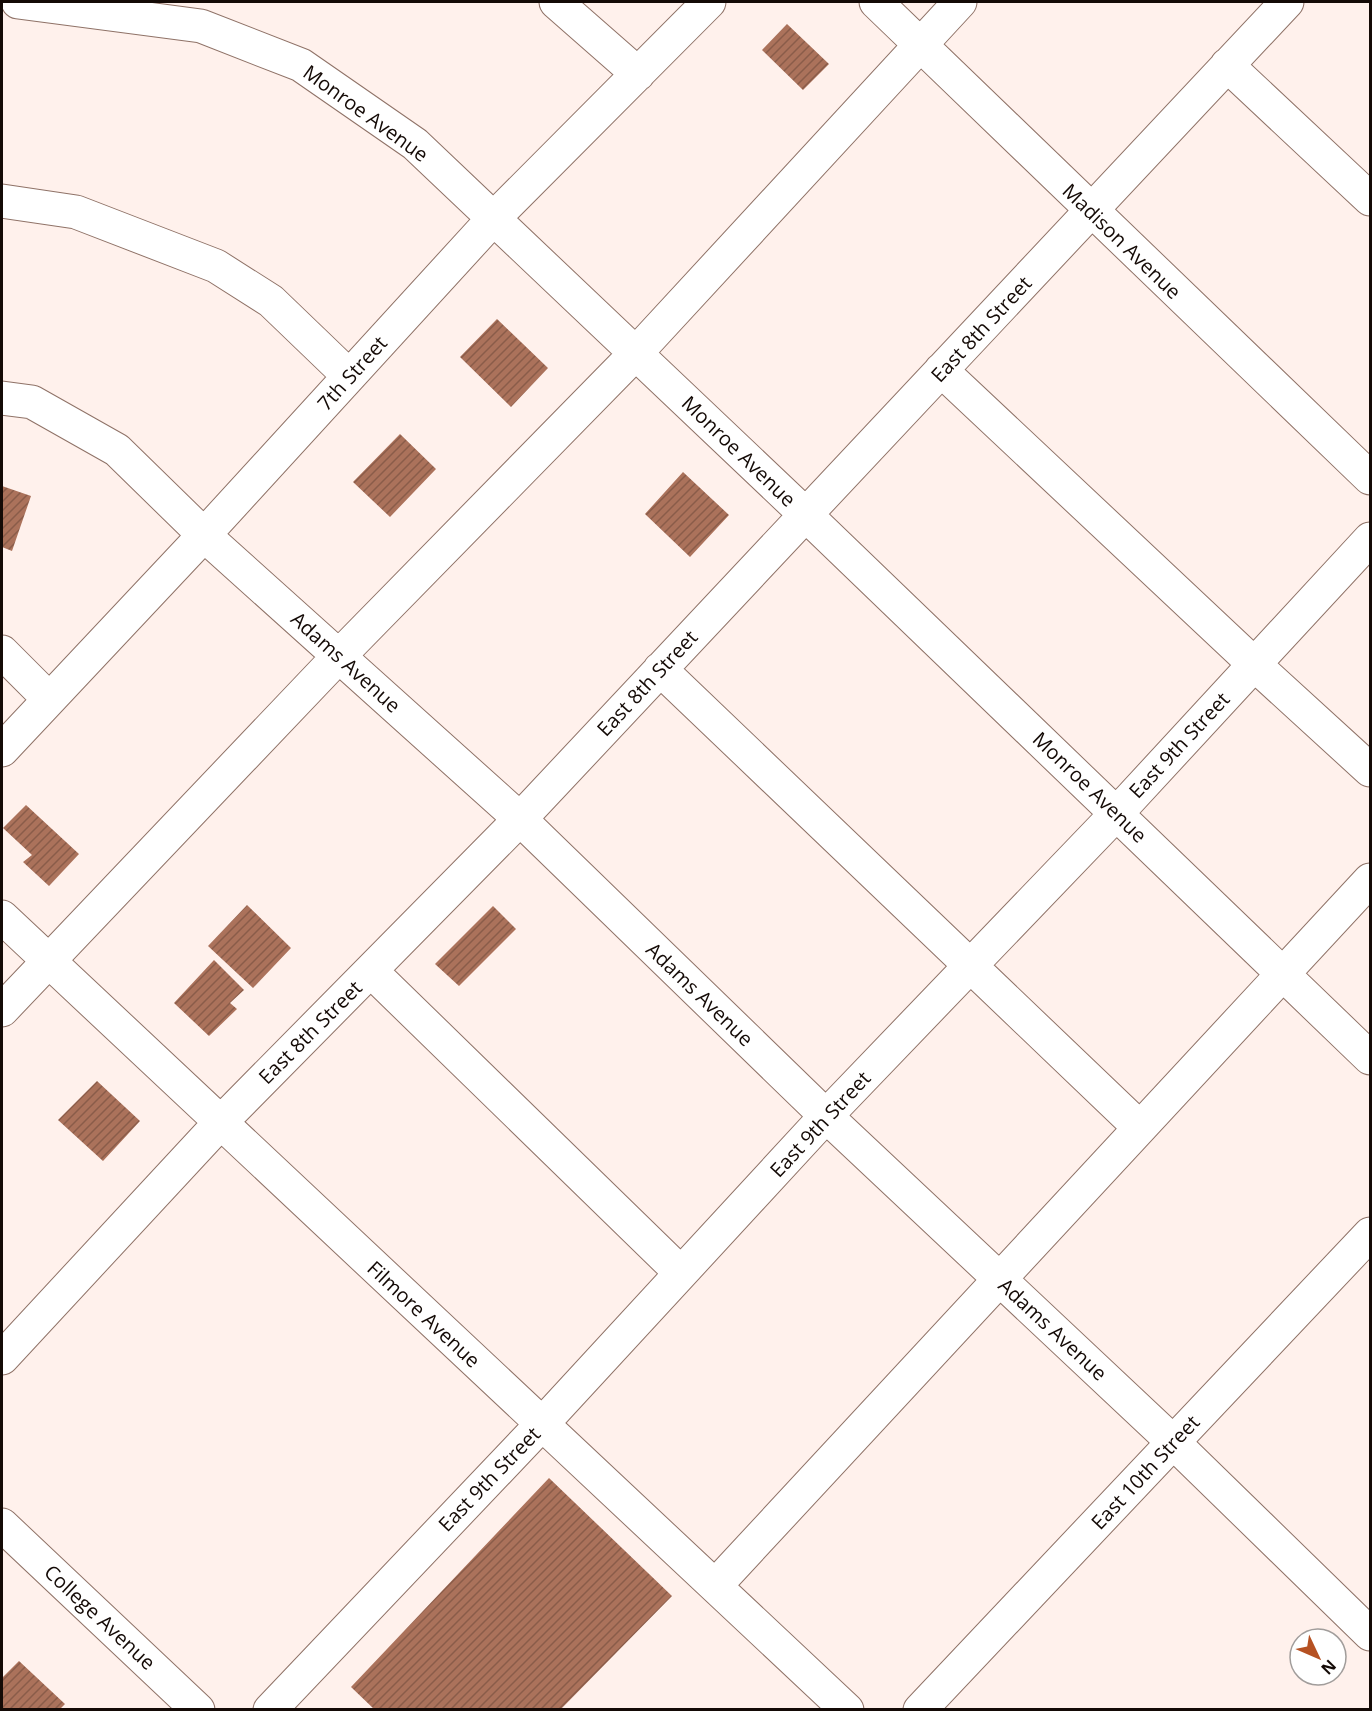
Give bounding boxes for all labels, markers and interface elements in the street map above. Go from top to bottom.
street label: Monroe Avenue [298,58,434,168]
street label: Madison Avenue [1057,177,1187,305]
street label: East 8th Street [925,270,1037,388]
street label: 7th Street [311,330,393,416]
street label: Monroe Avenue [676,390,802,512]
street label: Adams Avenue [285,606,407,718]
street label: East 8th Street [591,624,703,742]
street label: East 9th Street [1123,686,1235,804]
street label: Monroe Avenue [1027,726,1153,848]
street label: Adams Avenue [641,936,759,1052]
street label: East 8th Street [252,974,368,1090]
street label: East 9th Street [764,1065,876,1183]
street label: Filmore Avenue [362,1255,486,1373]
street label: Adams Avenue [993,1272,1113,1386]
street label: East 10th Street [1085,1409,1205,1535]
street label: East 9th Street [432,1421,546,1537]
street label: College Avenue [39,1558,161,1676]
north arrow [1288,1627,1348,1687]
text: N [1316,1655,1341,1680]

